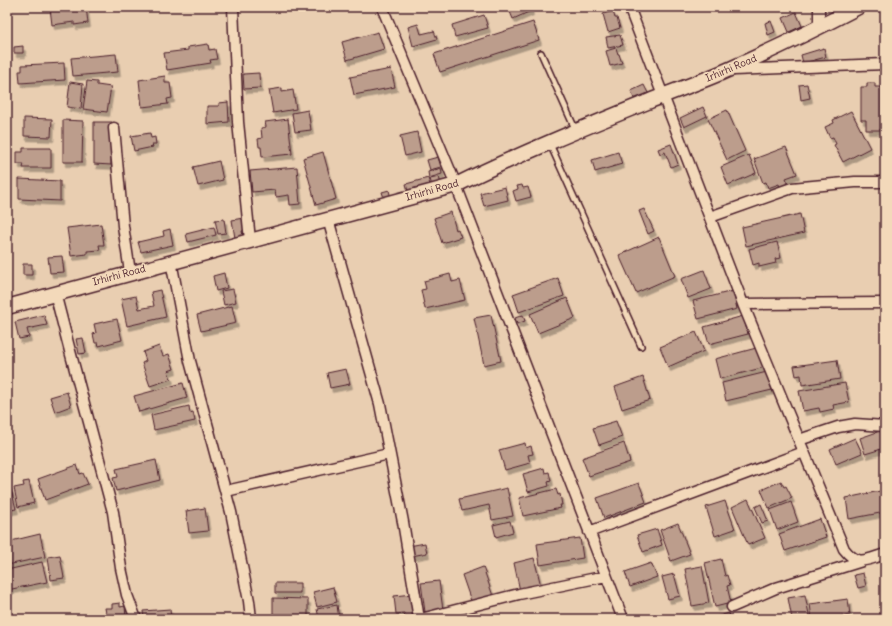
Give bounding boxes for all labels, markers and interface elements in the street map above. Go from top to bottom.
street label: Irhirhi Road [703,51,759,85]
street label: Irhirhi Road [404,176,460,204]
street label: Irhirhi Road [91,262,147,288]

